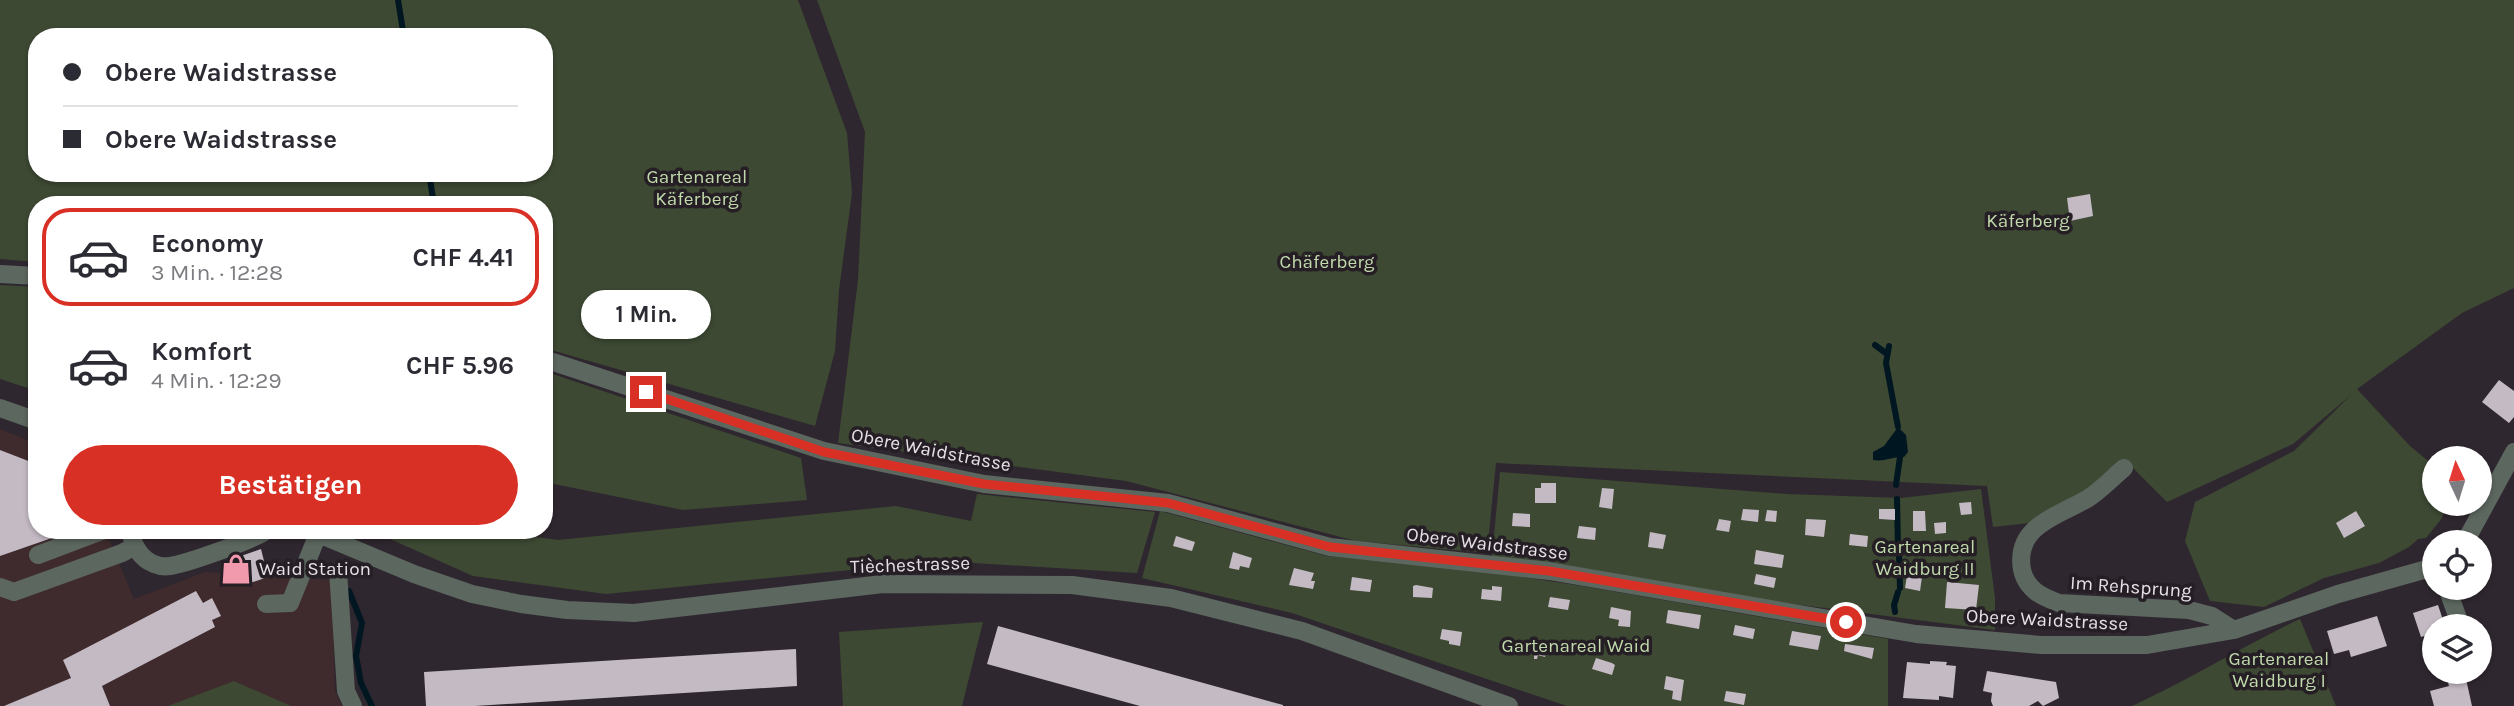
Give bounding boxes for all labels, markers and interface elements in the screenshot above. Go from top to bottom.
text: Obere Waidstrasse [105,57,337,88]
text: Obere Waidstrasse [105,124,337,155]
park label: Gartenareal Käferberg [647,166,747,210]
park label: Käferberg [1986,210,2070,232]
icon: car [67,226,130,289]
text: Economy [151,228,263,259]
text: CHF 4.41 [413,242,514,273]
park label: Chäferberg [1279,251,1375,273]
text: 3 Min. · 12:28 [151,259,283,286]
callout: 1 Min. [581,290,711,340]
text: 1 Min. [616,301,676,328]
icon: car [67,334,130,397]
text: Komfort [151,336,252,367]
text: CHF 5.96 [406,350,514,381]
text: 4 Min. · 12:29 [151,367,282,394]
route end [630,376,662,408]
street label: Obere Waidstrasse [849,424,1013,476]
button: Bestätigen [63,445,518,525]
north arrow [2422,446,2492,516]
map controls [2422,446,2492,684]
street label: Obere Waidstrasse [1405,523,1569,565]
button: locate [2422,530,2492,600]
park label: Gartenareal Waidburg II [1875,536,1975,580]
shop icon: Waid Station [219,552,253,586]
street label: Tièchestrasse [850,552,970,578]
place label: Waid Station [259,558,371,580]
street label: Im Rehsprung [2069,572,2193,602]
street label: Obere Waidstrasse [1965,605,2129,635]
route start [1830,606,1862,638]
button: layers [2422,614,2492,684]
park label: Gartenareal Waid [1501,635,1651,657]
park label: Gartenareal Waidburg I [2229,648,2329,692]

